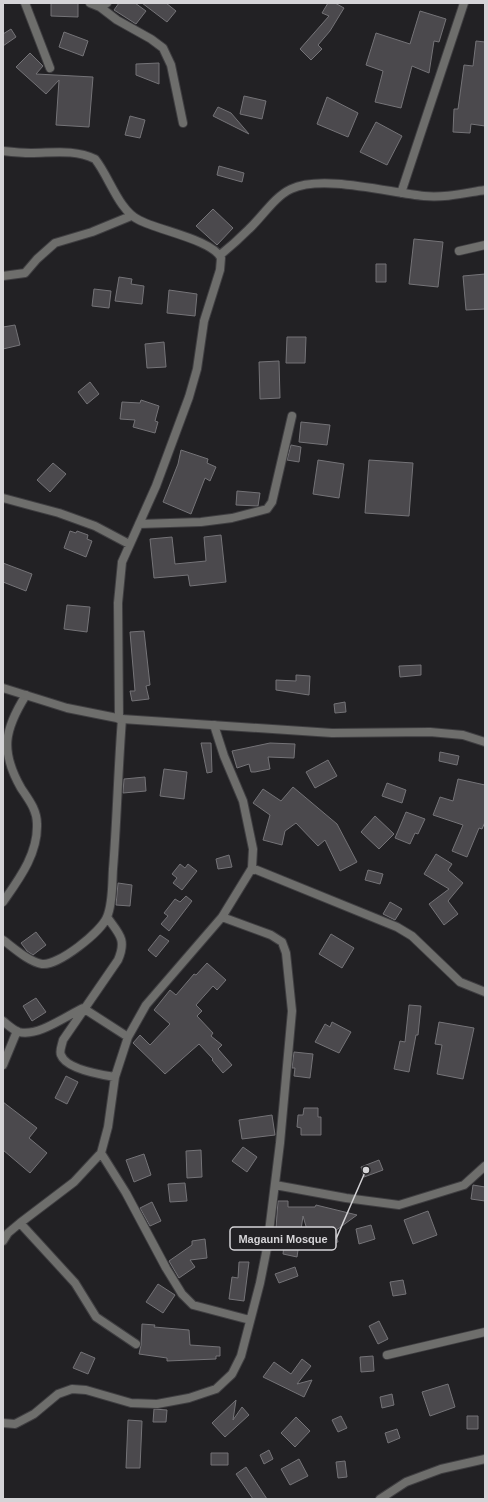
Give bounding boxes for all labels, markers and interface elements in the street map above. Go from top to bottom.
callout: Magauni Mosque [230,1227,336,1250]
text: Magauni Mosque [238,1233,328,1245]

